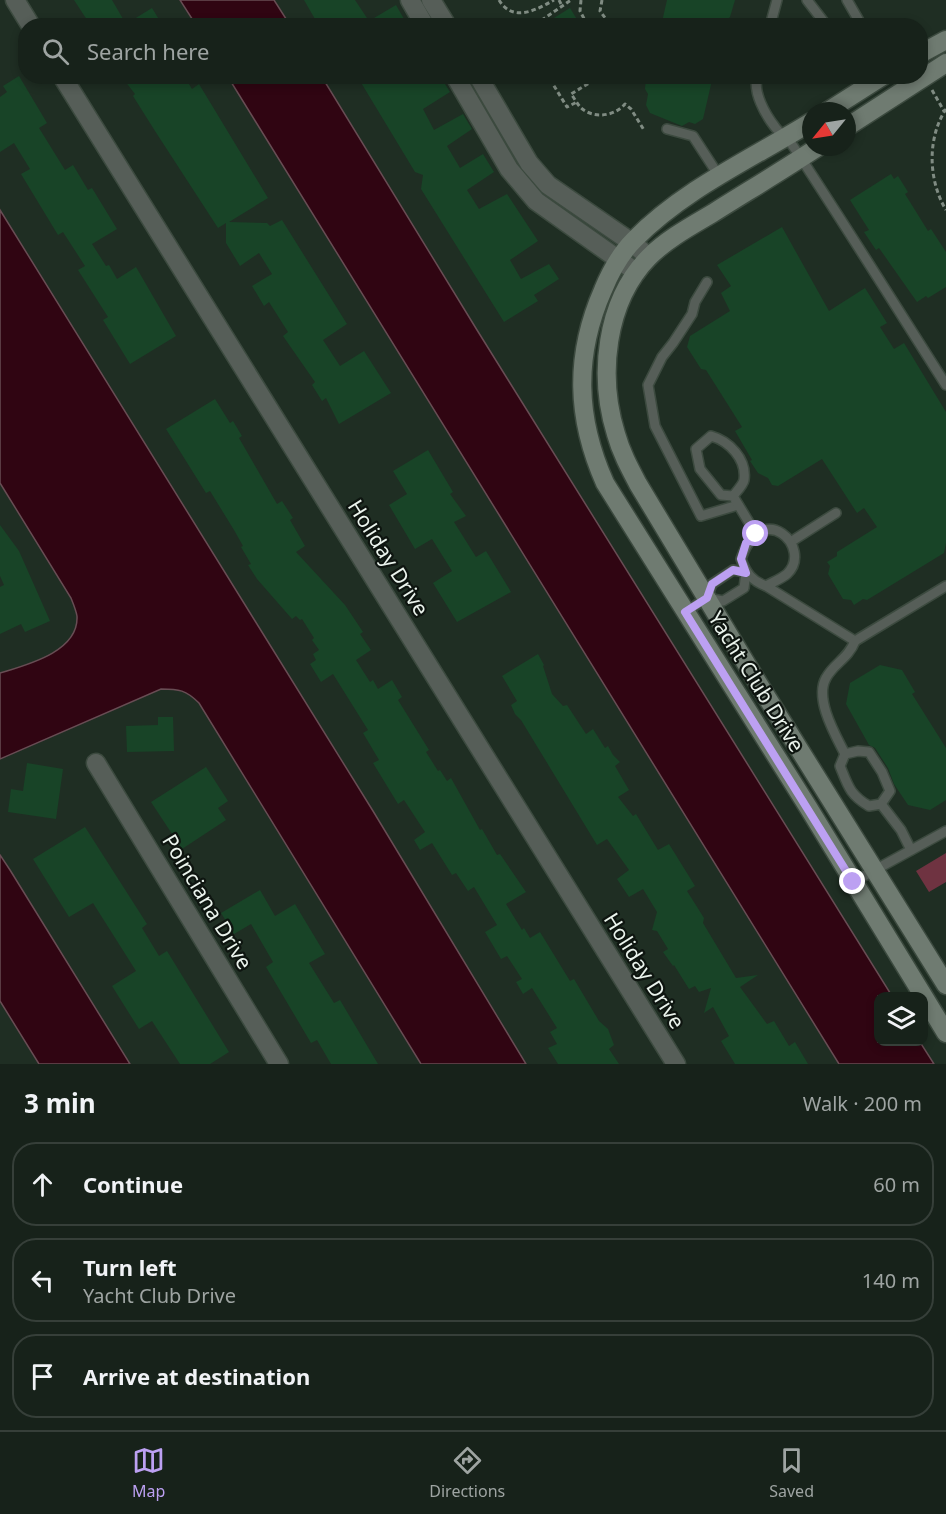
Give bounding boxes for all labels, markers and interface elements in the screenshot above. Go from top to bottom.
search box [18,18,928,84]
icon: search [39,35,72,68]
text: Search here [87,36,209,66]
north arrow [802,102,856,156]
street label: Holiday Drive [342,494,436,621]
route start [742,520,768,546]
street label: Yacht Club Drive [702,606,811,757]
street label: Poinciana Drive [156,829,259,974]
route end [839,868,865,894]
street label: Holiday Drive [598,907,692,1034]
map controls [874,992,928,1046]
button: layers [874,992,928,1046]
text: 3 min [24,1085,96,1121]
text: Walk · 200 m [803,1090,922,1117]
icon: ahead [26,1168,59,1201]
text: Continue [83,1169,183,1199]
text: 60 m [873,1171,920,1198]
text: Turn left [83,1252,177,1282]
icon: left [26,1264,59,1297]
text: 140 m [862,1267,920,1294]
text: Yacht Club Drive [83,1282,236,1309]
icon: arrive [26,1360,59,1393]
text: Arrive at destination [83,1361,310,1391]
tab: Map [132,1444,165,1502]
tab: Directions [429,1444,505,1502]
tab: Saved [769,1444,814,1502]

